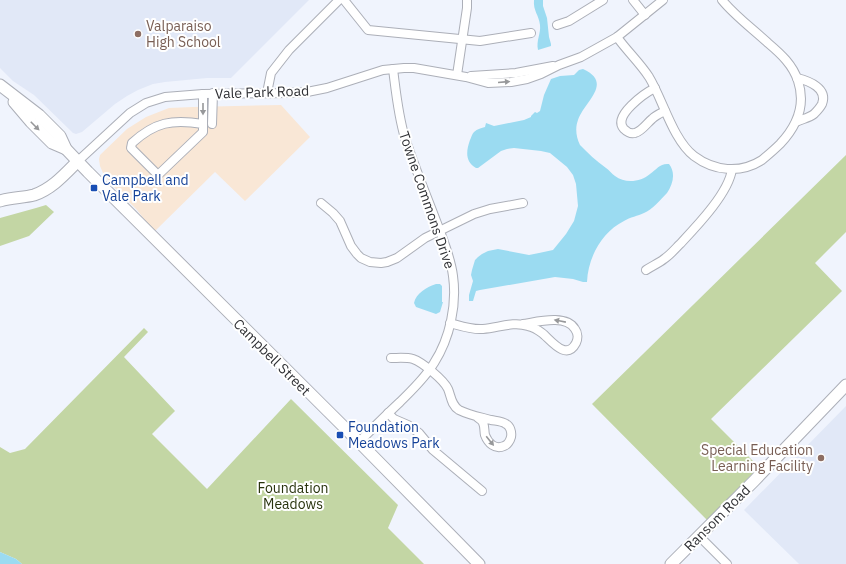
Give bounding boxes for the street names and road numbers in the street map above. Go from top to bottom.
street label: Vale Park Road [215,81,309,103]
street label: Towne Commons Drive [395,129,459,271]
street label: Campbell Street [230,315,314,399]
street label: Ransom Road [680,481,754,555]

